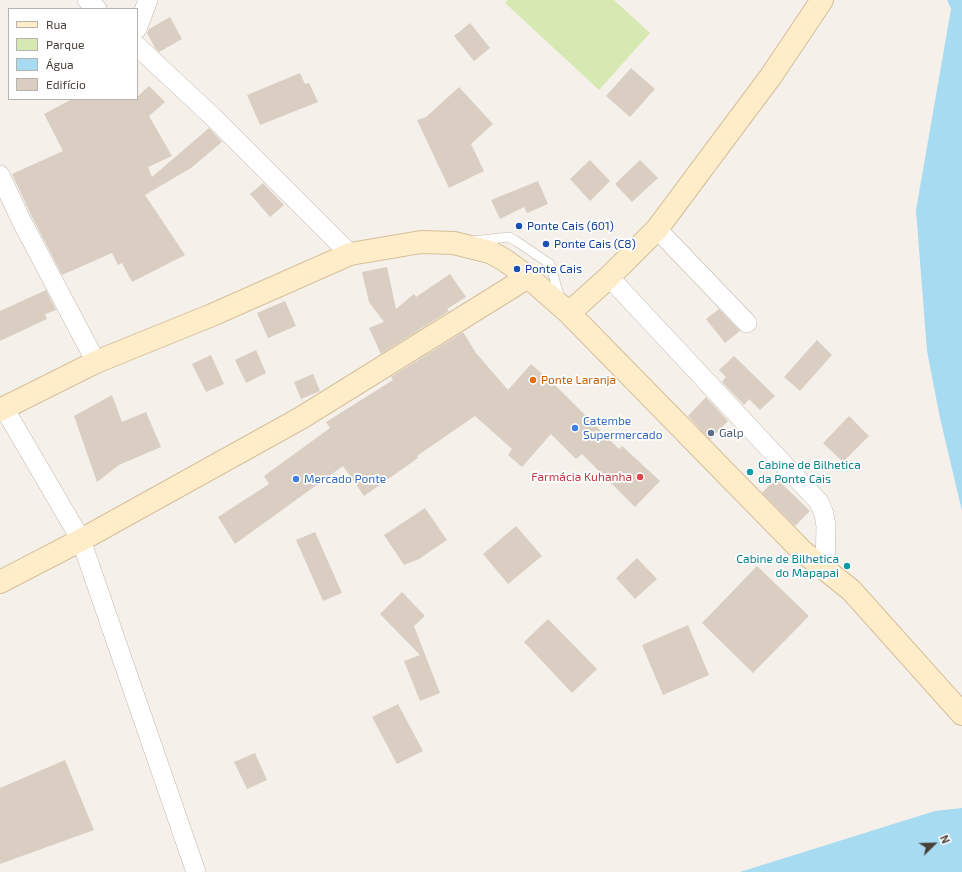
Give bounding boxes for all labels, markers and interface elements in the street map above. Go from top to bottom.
legend [8,8,138,100]
text: Rua [46,17,67,31]
text: Parque [46,37,84,51]
text: Água [46,57,74,71]
text: Edifício [46,77,86,91]
place label: Ponte Cais (601) [527,219,614,233]
marker: Ponte Cais (601) [514,221,524,231]
place label: Ponte Cais (C8) [554,237,636,251]
marker: Ponte Cais (C8) [541,239,551,249]
place label: Ponte Cais [525,262,582,276]
marker: Ponte Cais [512,264,522,274]
place label: Ponte Laranja [541,373,616,387]
marker: Ponte Laranja [528,375,538,385]
place label: Catembe Supermercado [583,414,663,442]
marker: Catembe Supermercado [570,423,580,433]
place label: Galp [719,426,744,440]
marker: Galp [706,428,716,438]
place label: Cabine de Bilhetica da Ponte Cais [758,458,861,486]
marker: Cabine de Bilhetica da Ponte Cais [745,467,755,477]
place label: Farmácia Kuhanha [531,470,632,484]
place label: Mercado Ponte [304,472,386,486]
marker: Farmácia Kuhanha [635,472,645,482]
marker: Mercado Ponte [291,474,301,484]
place label: Cabine de Bilhetica do Mapapai [736,552,839,580]
marker: Cabine de Bilhetica do Mapapai [842,561,852,571]
north arrow [914,824,954,864]
text: N [938,833,953,845]

